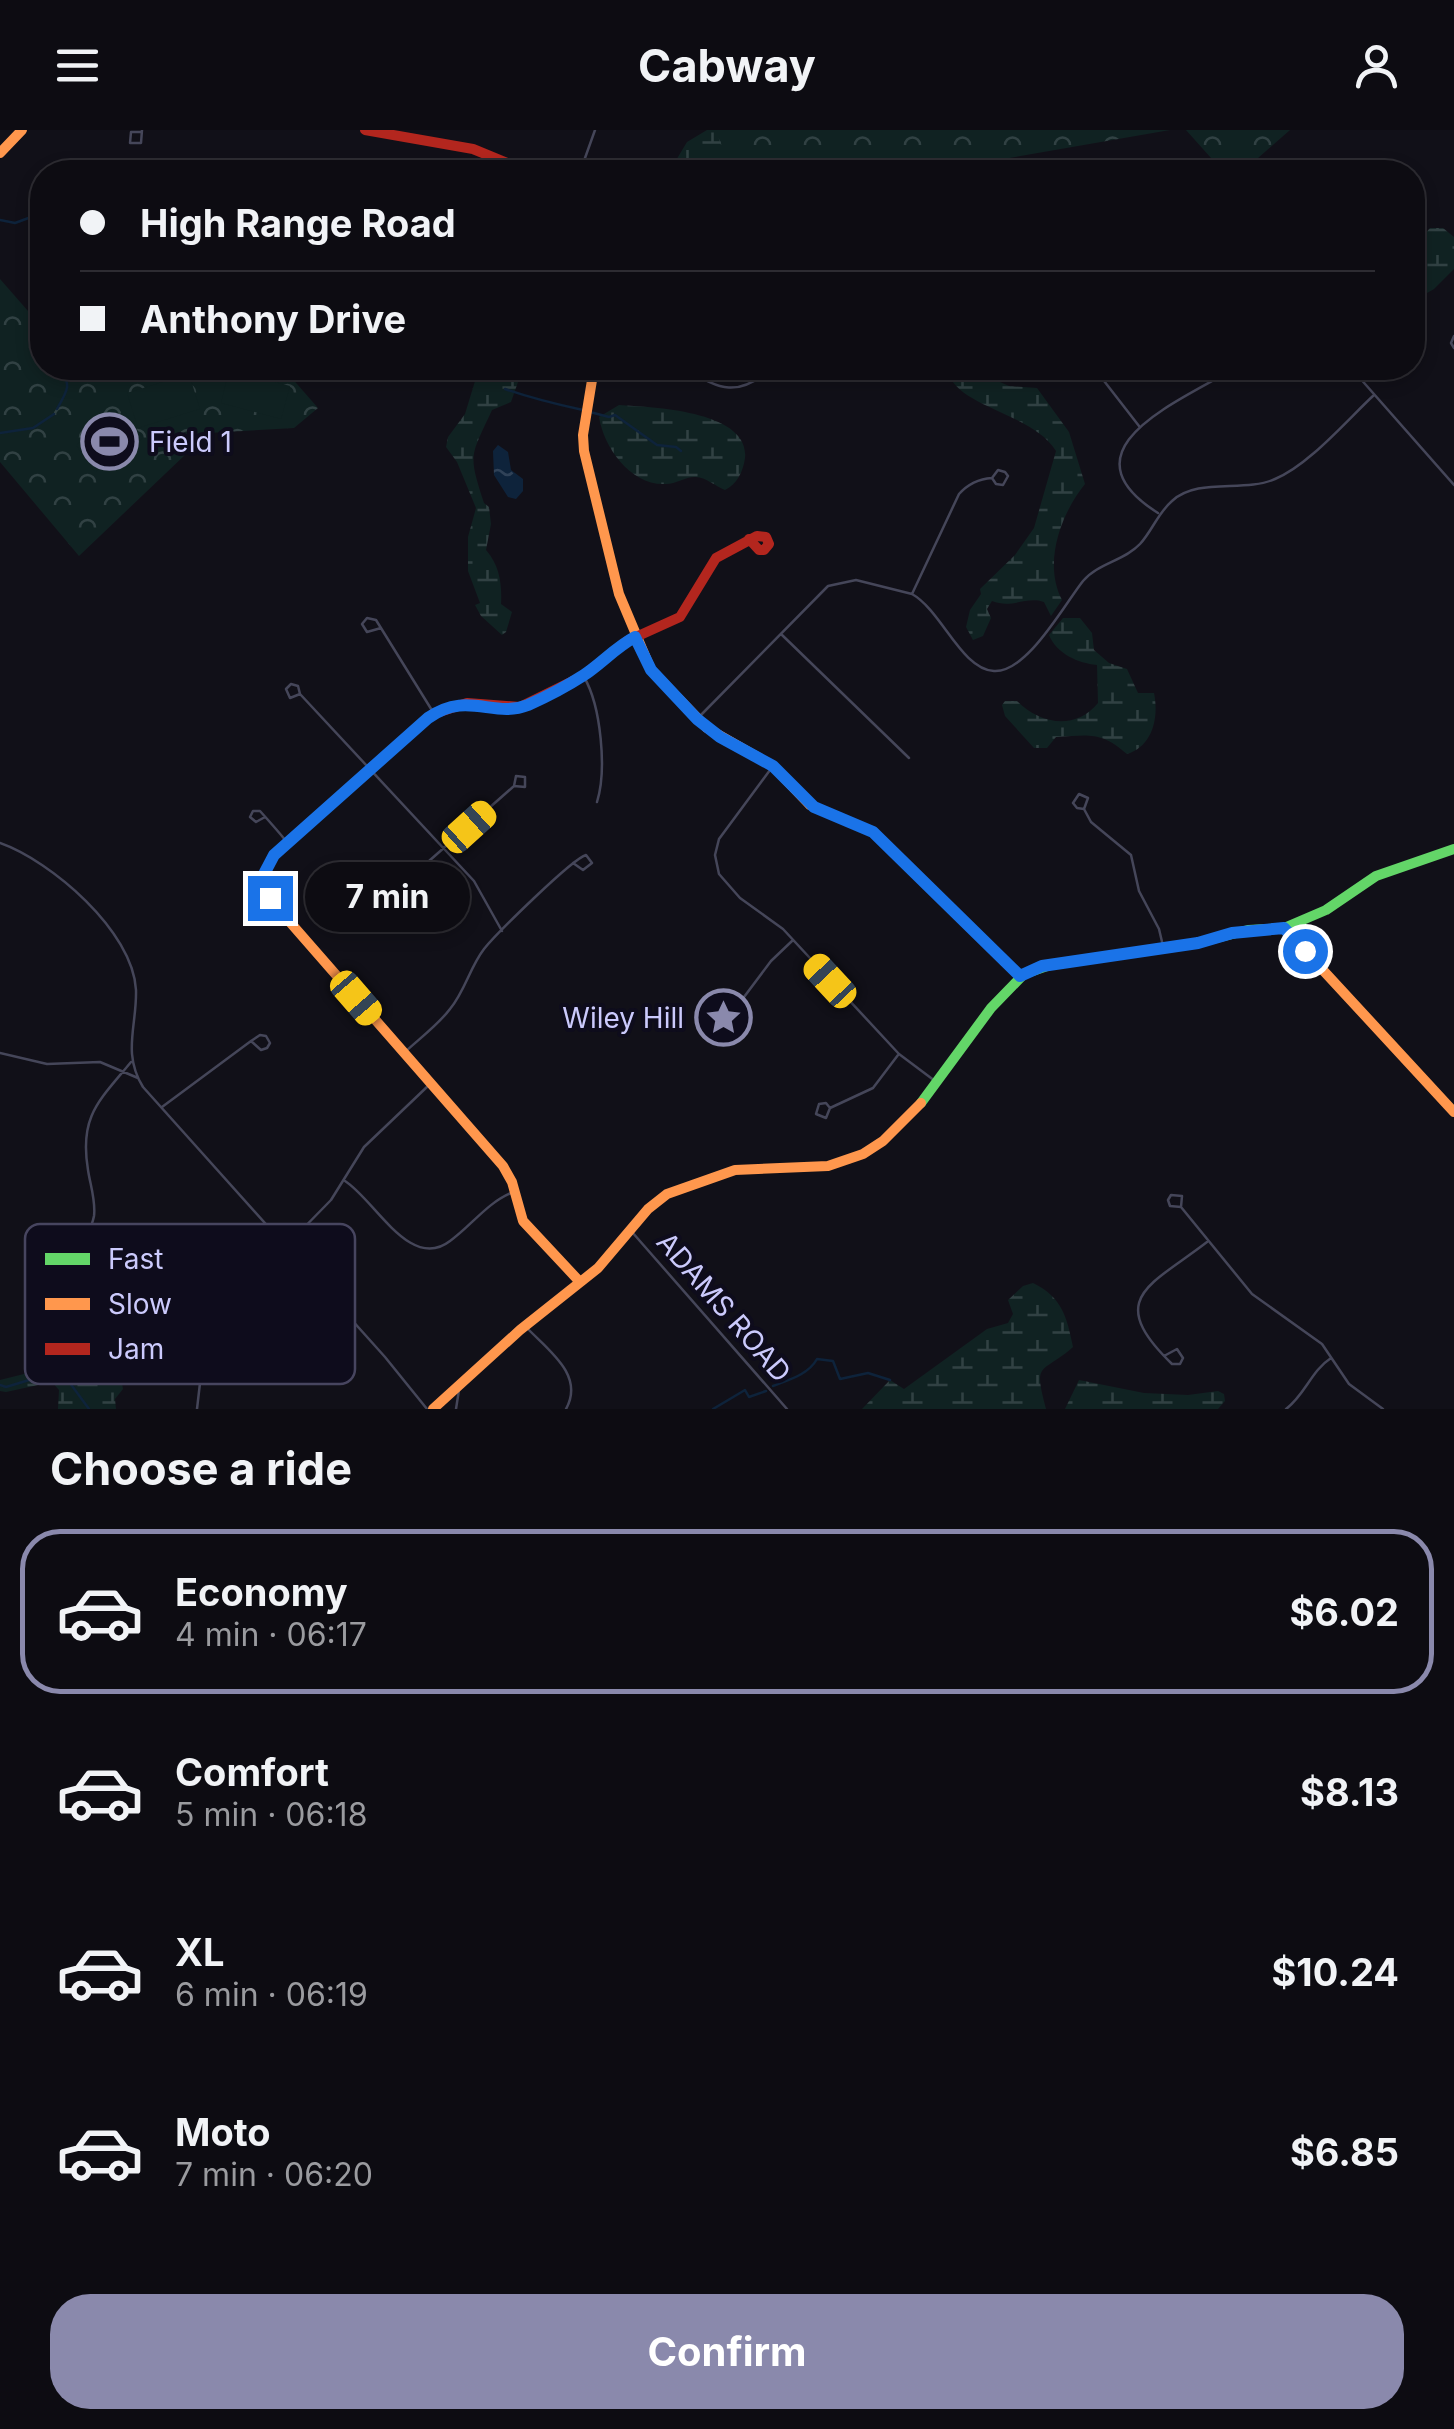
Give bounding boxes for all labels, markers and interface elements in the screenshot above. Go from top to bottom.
icon: menu [50,38,105,93]
text: Cabway [638,38,816,93]
icon: person [1349,38,1404,93]
text: High Range Road [140,200,456,246]
text: Anthony Drive [140,296,406,342]
sports icon: Field 1 [80,412,140,472]
place label: Field 1 [149,425,232,459]
car [437,796,501,858]
callout: 7 min [305,863,470,933]
route end [248,876,293,921]
text: 7 min [346,877,429,916]
route start [1283,929,1328,974]
car [799,949,861,1013]
car [325,966,387,1030]
place icon: Wiley Hill [693,988,753,1048]
place label: Wiley Hill [562,1001,684,1035]
legend [25,1224,355,1384]
street label: ADAMS ROAD [650,1225,798,1389]
text: Fast [108,1242,164,1276]
text: Slow [108,1287,172,1321]
text: Jam [108,1332,164,1366]
text: Choose a ride [50,1441,352,1496]
icon: car [55,1567,145,1657]
text: Economy [175,1569,348,1615]
text: $6.02 [1289,1589,1399,1635]
text: 4 min · 06:17 [175,1615,367,1654]
icon: car [55,1747,145,1837]
text: Comfort [175,1749,329,1795]
text: $8.13 [1300,1769,1399,1815]
text: 5 min · 06:18 [175,1795,367,1834]
icon: car [55,1927,145,2017]
text: XL [175,1929,225,1975]
text: $10.24 [1271,1949,1399,1995]
text: 6 min · 06:19 [175,1975,368,2014]
icon: car [55,2107,145,2197]
text: Moto [175,2109,271,2155]
text: $6.85 [1290,2129,1399,2175]
text: 7 min · 06:20 [175,2155,373,2194]
button: Confirm [50,2294,1404,2409]

